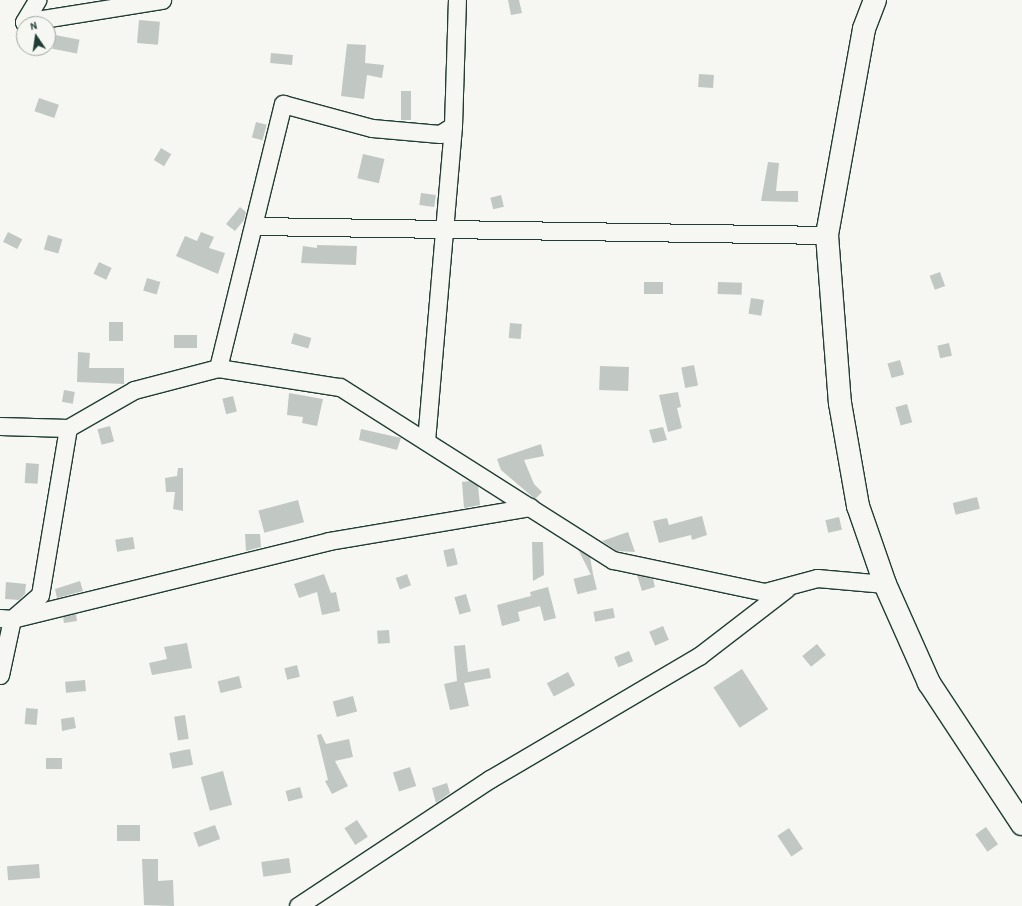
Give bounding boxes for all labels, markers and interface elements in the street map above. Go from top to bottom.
north arrow [16,16,56,56]
text: N [29,18,38,33]

